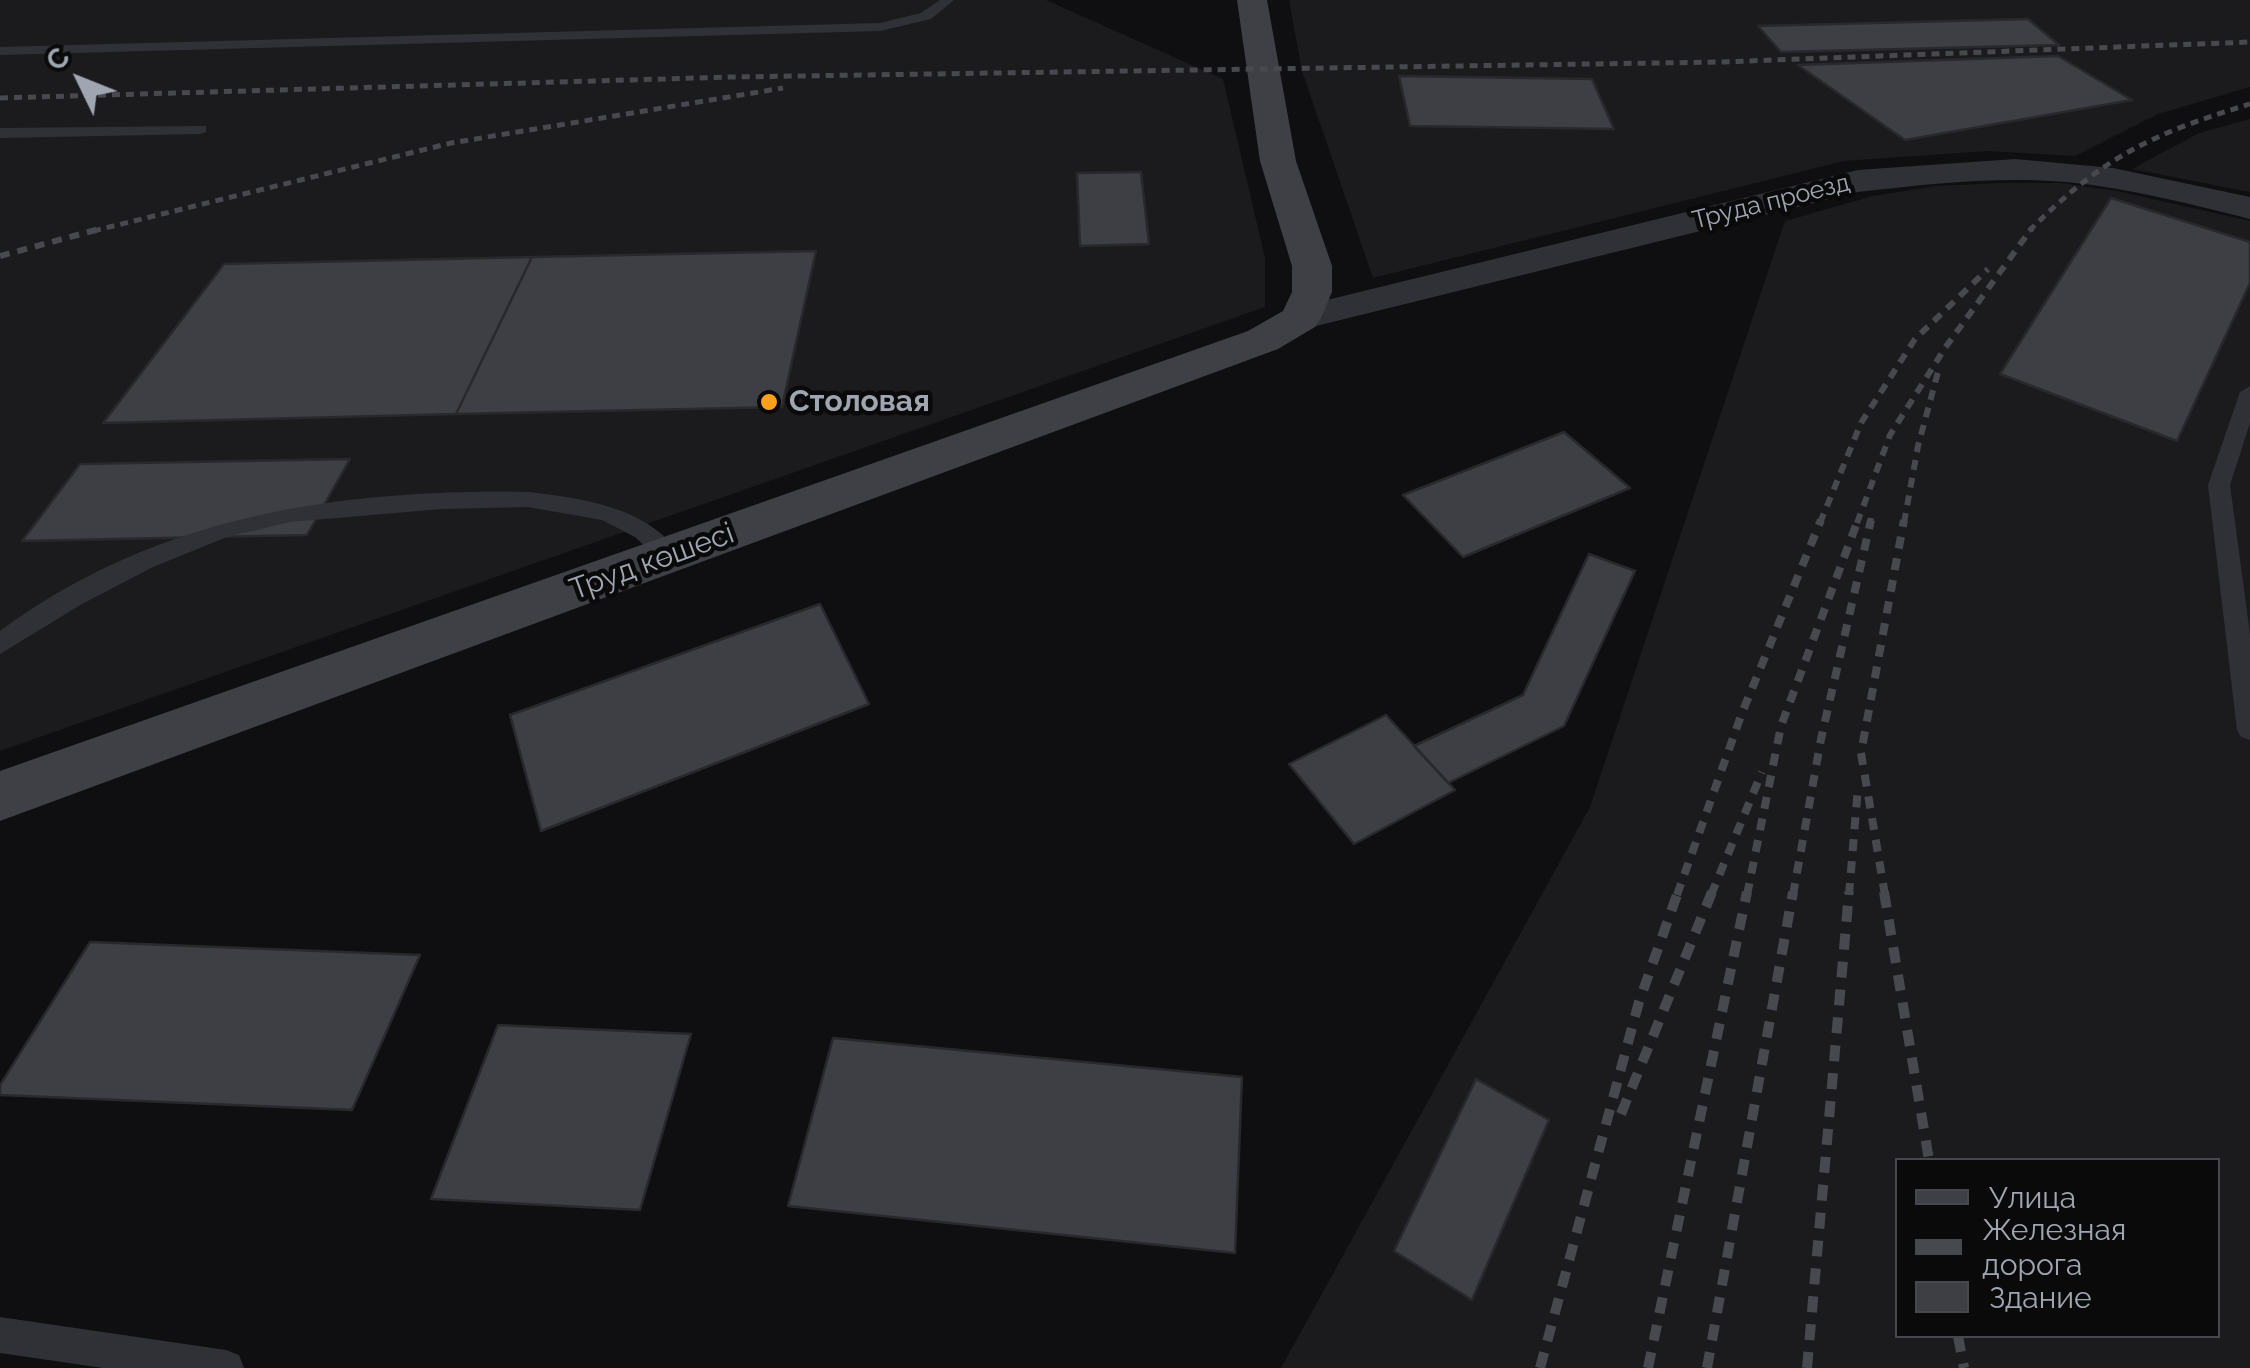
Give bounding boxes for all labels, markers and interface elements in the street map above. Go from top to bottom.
north arrow [30,30,130,130]
text: С [39,41,76,77]
street label: Труда проезд [1689,168,1853,236]
place label: Столовая [789,384,930,420]
marker: Столовая [758,391,780,413]
street label: Труд көшесі [565,516,739,608]
legend [1895,1158,2220,1338]
text: Улица [1989,1180,2076,1215]
text: Железная дорога [1982,1212,2126,1282]
text: Здание [1989,1280,2092,1315]

